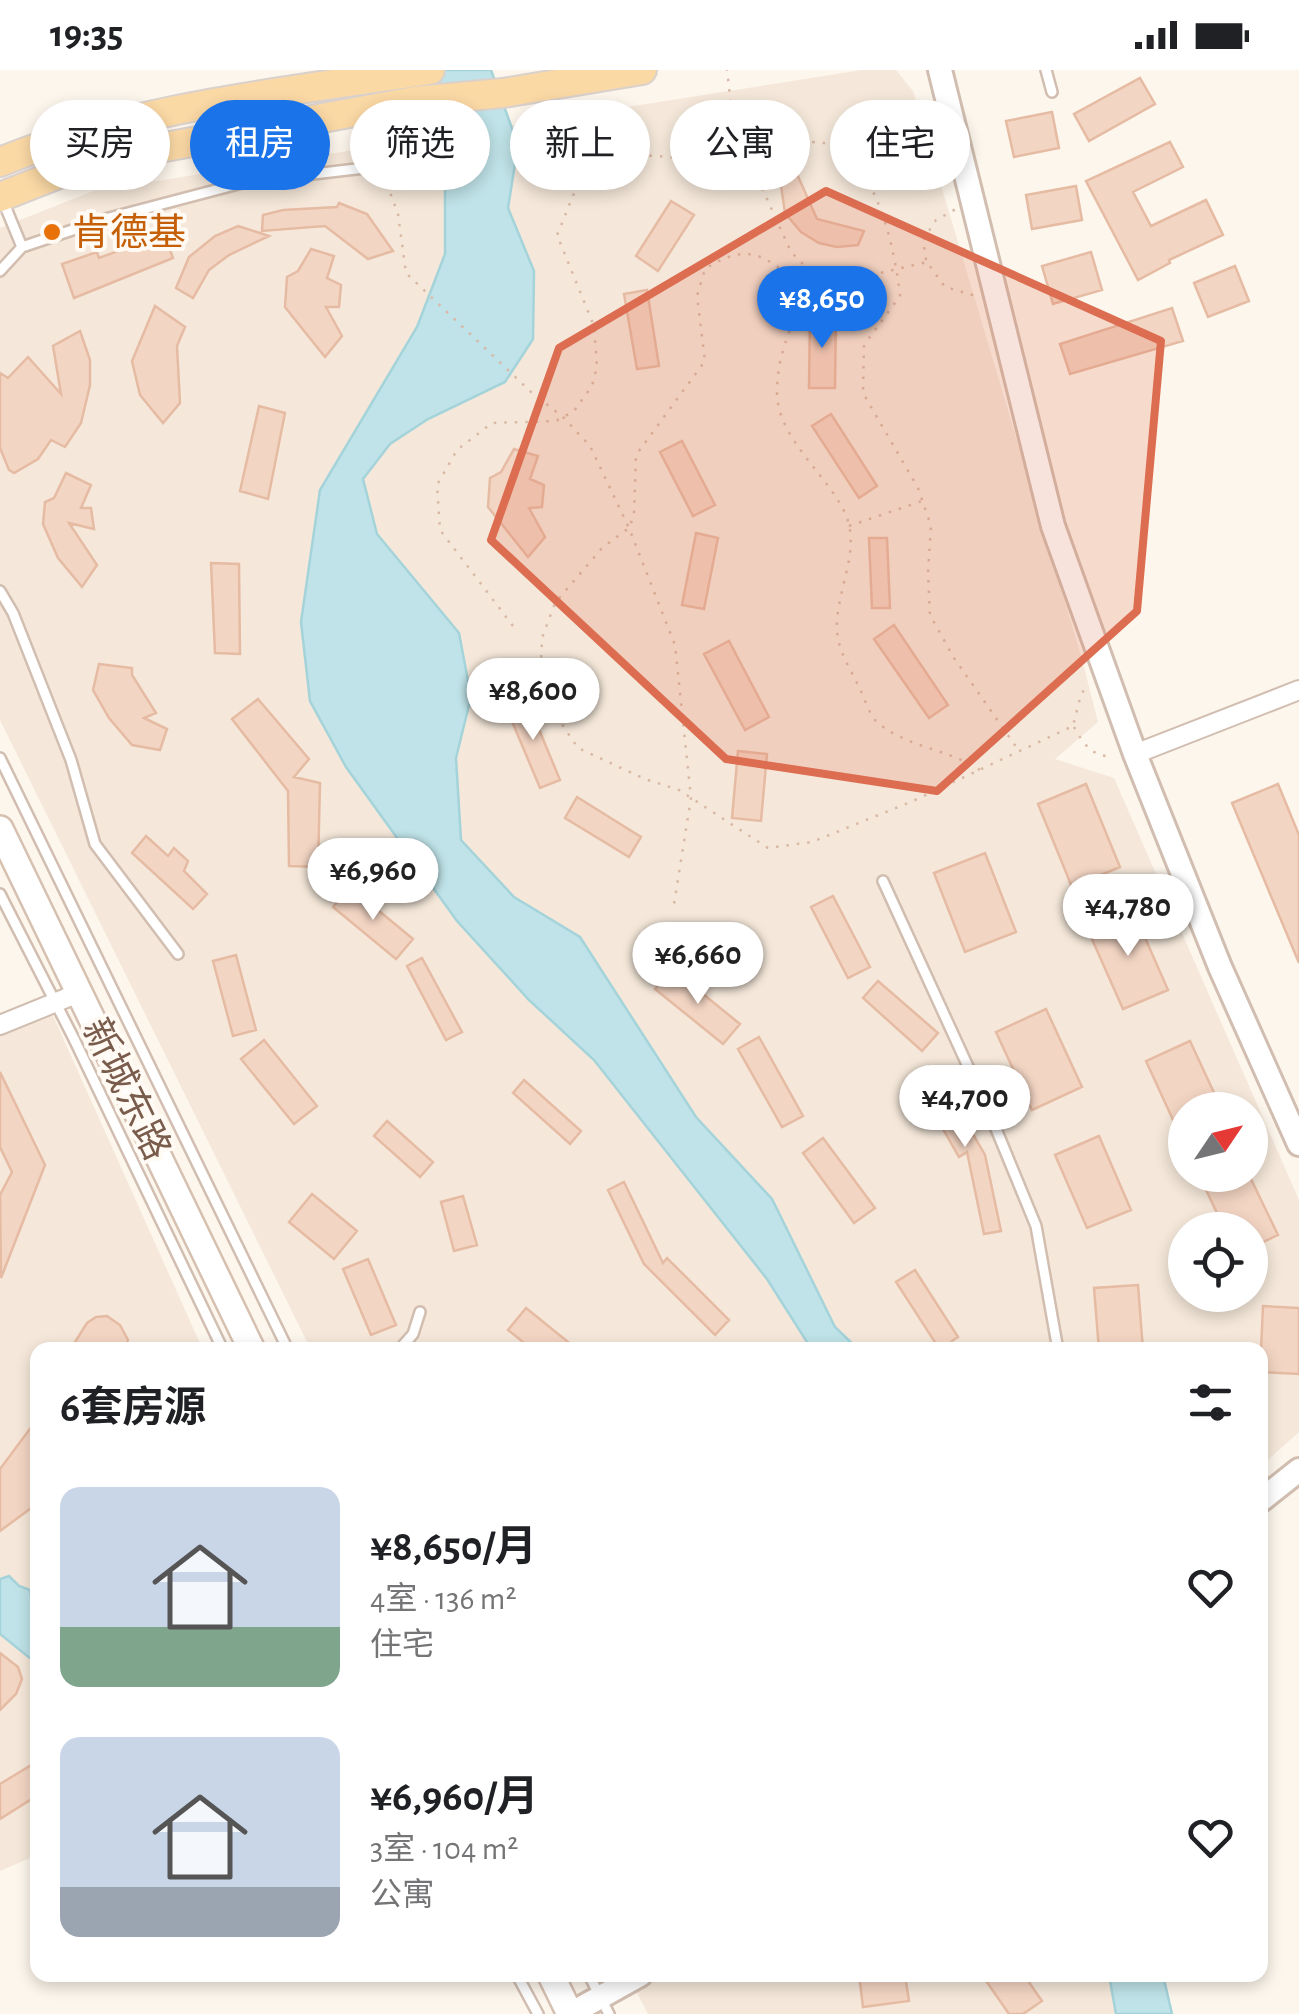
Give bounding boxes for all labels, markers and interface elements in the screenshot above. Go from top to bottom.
text: 19:35 [50,16,124,54]
chip: 买房 [30,100,170,190]
chip: 租房 [190,100,330,190]
chip: 筛选 [350,100,490,190]
chip: 新上 [510,100,650,190]
chip: 公寓 [670,100,810,190]
chip: 住宅 [830,100,970,190]
place label: 肯德基 [72,212,186,253]
marker: 肯德基 [41,221,63,243]
pin: ¥8,650 [741,266,903,351]
text: ¥8,650 [779,282,865,314]
pin: ¥8,600 [452,658,614,743]
text: ¥8,600 [489,674,577,706]
pin: ¥6,960 [292,838,454,923]
text: ¥6,960 [329,854,417,886]
pin: ¥4,780 [1047,874,1209,959]
text: ¥4,780 [1085,890,1171,922]
pin: ¥6,660 [617,922,779,1007]
text: ¥6,660 [654,938,742,970]
street label: 新城东路 [75,1012,178,1167]
pin: ¥4,700 [884,1065,1046,1150]
text: ¥4,700 [921,1081,1009,1113]
north arrow [1168,1092,1268,1192]
map controls [1168,1092,1268,1312]
button: locate [1168,1212,1268,1312]
icon: filters [1183,1375,1238,1430]
text: 6套房源 [60,1387,206,1429]
text: ¥8,650/月 [370,1526,537,1568]
icon: home [140,1527,260,1647]
icon: heart [1183,1560,1238,1615]
text: 4室 · 136 m² [370,1583,517,1615]
text: 住宅 [370,1629,434,1661]
text: ¥6,960/月 [370,1776,538,1818]
icon: home [140,1777,260,1897]
icon: heart [1183,1810,1238,1865]
text: 3室 · 104 m² [370,1833,518,1865]
text: 公寓 [370,1879,434,1911]

